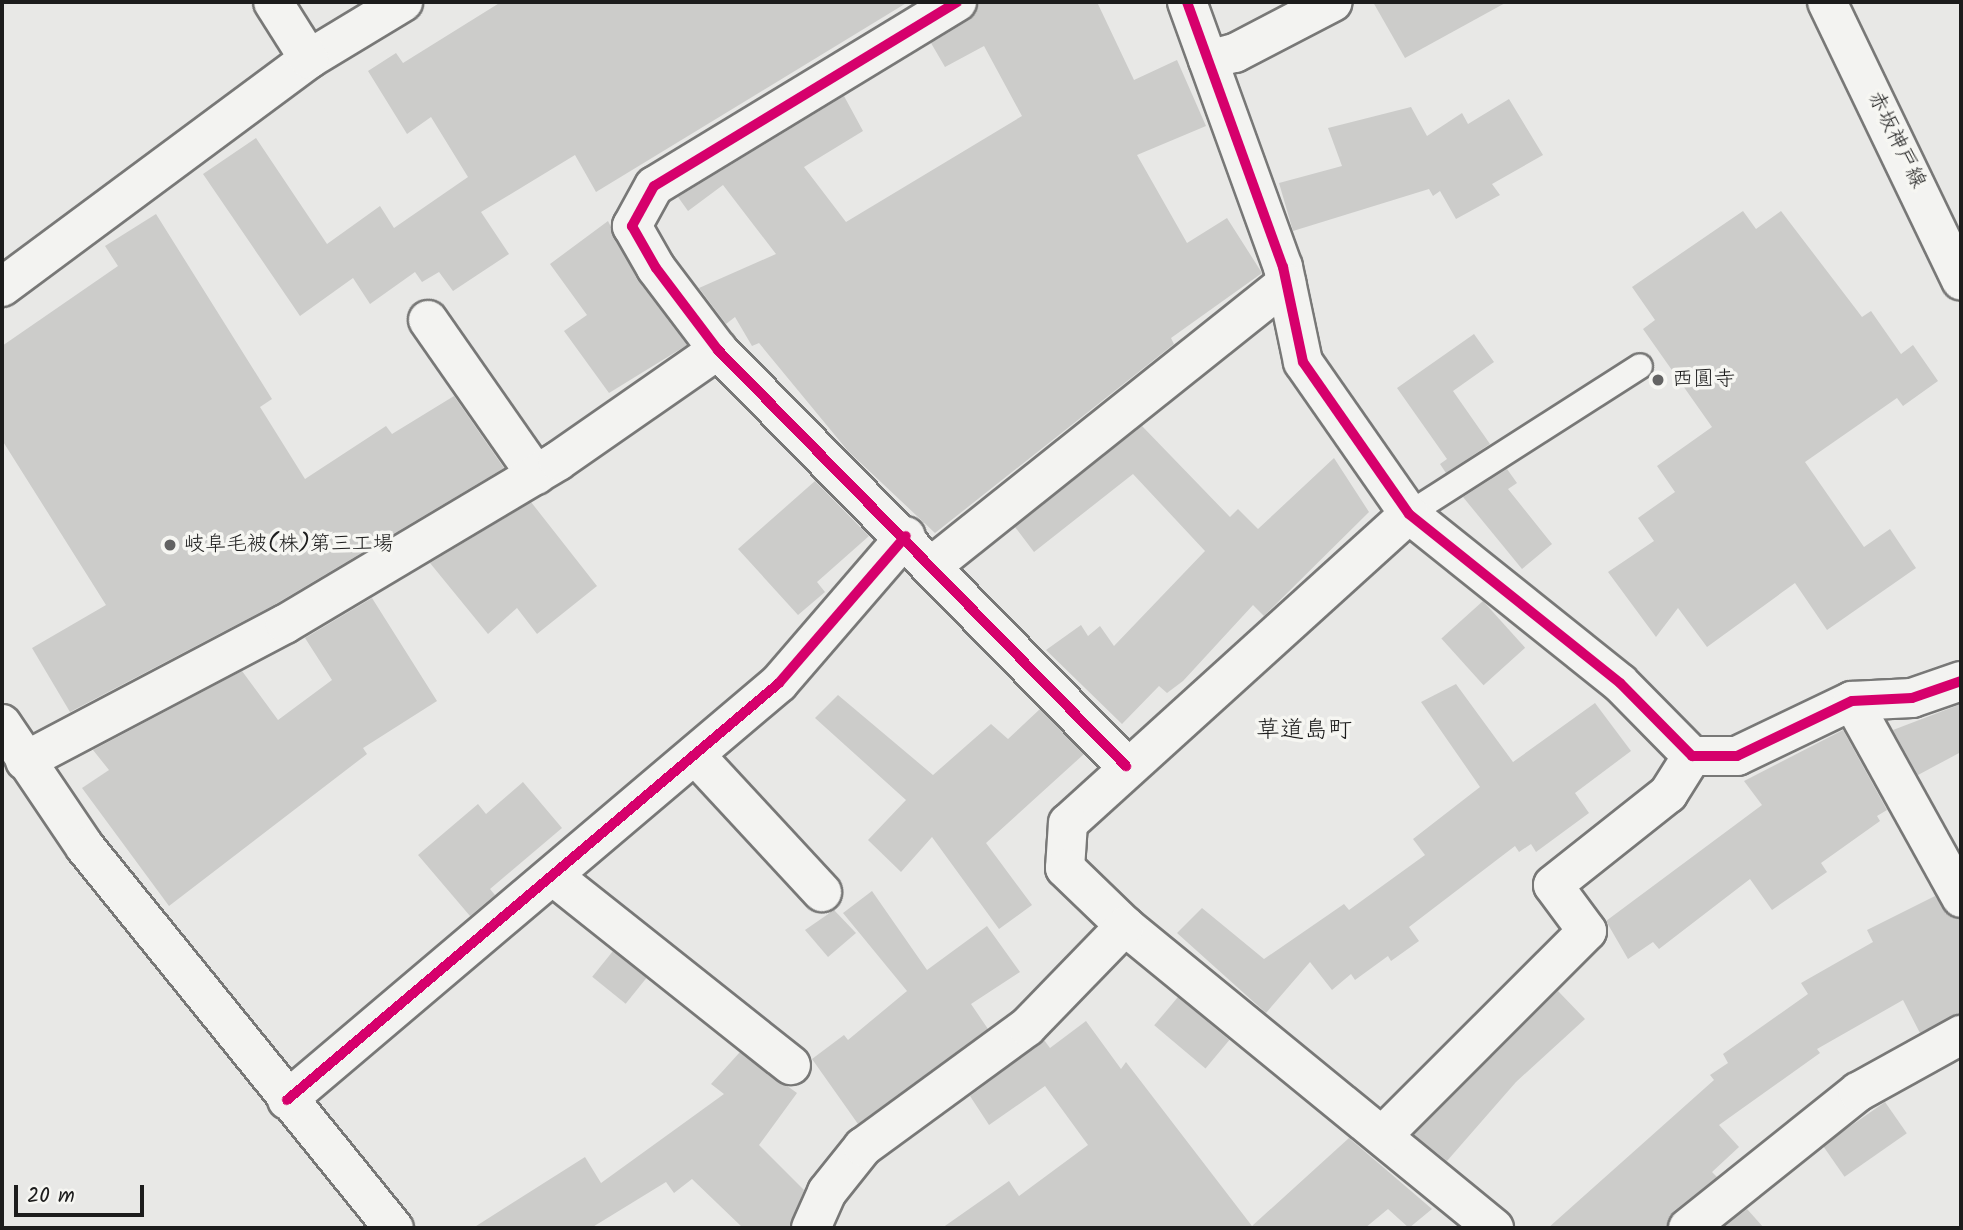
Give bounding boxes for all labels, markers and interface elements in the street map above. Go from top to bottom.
street label: 赤坂神戸線 [1862,87,1930,193]
place label: 西圓寺 [1672,367,1735,393]
marker: 西圓寺 [1650,372,1666,388]
place label: 岐阜毛被(株)第三工場 [184,532,394,558]
marker: 岐阜毛被(株)第三工場 [162,537,178,553]
district label: 草道島町 [1256,717,1352,745]
scale bar [18,1170,147,1214]
text: 20 m [27,1180,75,1213]

